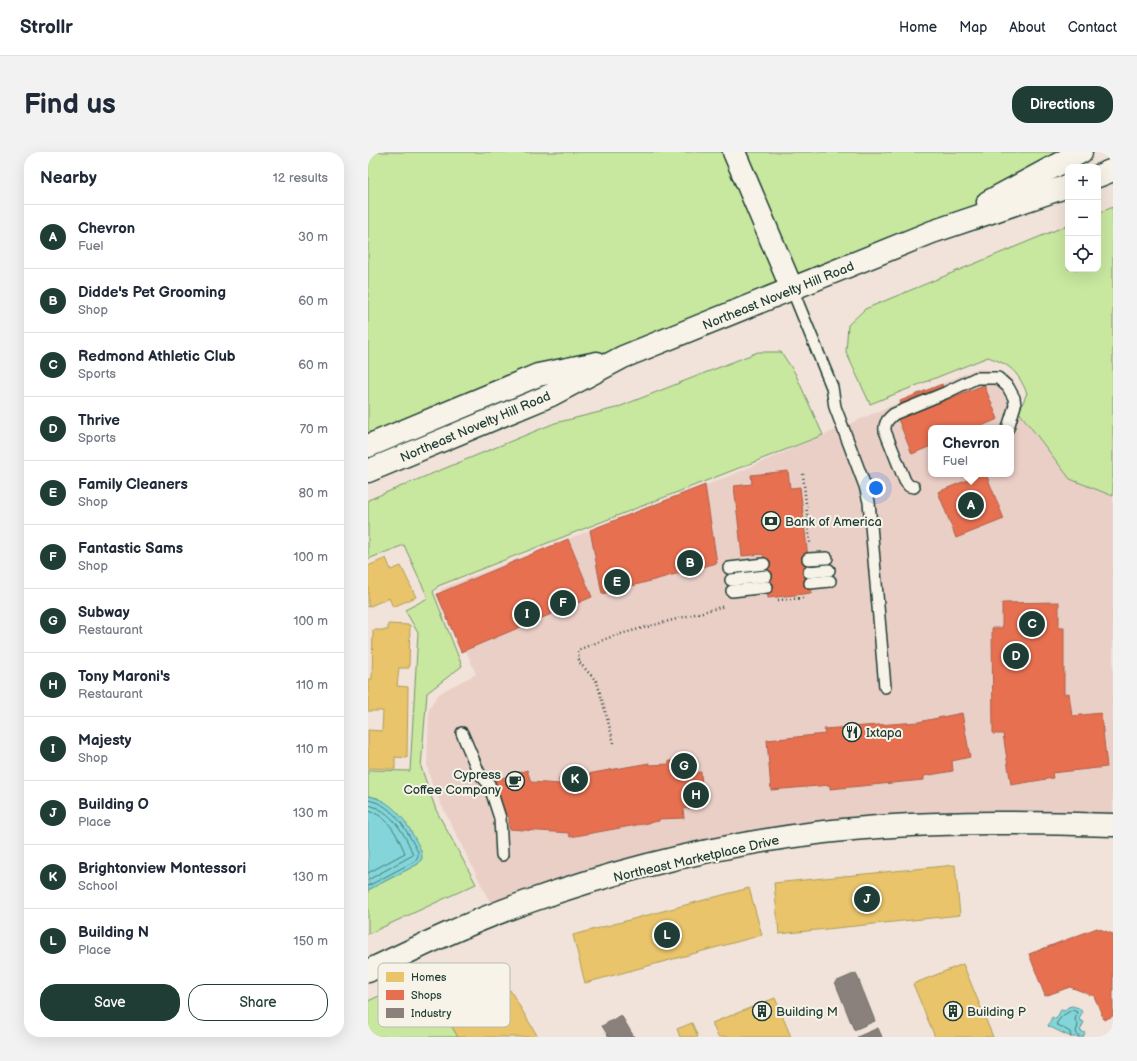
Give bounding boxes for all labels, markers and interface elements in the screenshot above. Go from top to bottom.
text: Strollr [20,16,73,39]
text: Home [899,19,937,36]
text: Map [959,19,987,36]
text: About [1009,19,1046,36]
text: Contact [1068,19,1117,36]
button: Directions [1012,86,1113,123]
text: Find us [24,88,116,121]
map controls [1065,164,1101,272]
button: + [1065,164,1101,200]
text: Nearby [40,168,97,188]
text: 12 results [273,170,328,186]
button: − [1065,200,1101,236]
text: Chevron [78,219,135,238]
text: A [49,229,57,245]
text: 30 m [298,229,328,245]
button: locate [1065,236,1101,272]
text: Fuel [78,238,103,254]
street label: Northeast Novelty Hill Road [700,258,856,334]
text: Didde's Pet Grooming [78,283,226,302]
text: B [48,293,58,309]
text: 60 m [298,293,328,309]
text: Shop [78,302,108,318]
text: Redmond Athletic Club [78,347,236,366]
text: C [48,357,58,373]
text: 60 m [298,357,328,373]
text: Sports [78,366,116,382]
street label: Northeast Novelty Hill Road [398,388,553,466]
text: Thrive [78,411,120,430]
text: D [48,421,58,437]
text: 70 m [300,421,328,437]
popup [928,425,1014,477]
text: Sports [78,430,116,446]
text: Chevron [942,434,1000,453]
text: Fuel [942,453,968,469]
text: Family Cleaners [78,475,188,494]
your location [866,478,886,498]
text: E [49,485,57,501]
text: 80 m [299,485,328,501]
pin: A [958,490,984,520]
text: Shop [78,494,108,510]
bank icon: Bank of America [760,510,782,532]
place label: Bank of America [785,514,882,530]
text: Fantastic Sams [78,539,183,558]
pin: B [677,548,703,578]
text: F [49,549,57,565]
text: 100 m [293,549,328,565]
text: Shop [78,558,108,574]
pin: E [604,567,630,597]
pin: F [550,588,576,618]
pin: I [514,599,540,629]
text: Subway [78,603,130,622]
pin: C [1019,609,1045,639]
text: G [48,613,58,629]
text: 100 m [293,613,328,629]
text: Restaurant [78,622,143,638]
pin: D [1003,641,1029,671]
text: Tony Maroni's [78,667,170,686]
text: H [48,677,58,693]
text: 110 m [296,677,328,693]
text: Restaurant [78,686,143,702]
restaurant icon: Ixtapa [841,721,863,743]
place label: Ixtapa [866,725,902,741]
text: Majesty [78,731,131,750]
text: I [51,741,55,757]
text: 110 m [296,741,328,757]
text: Shop [78,750,108,766]
pin: G [671,751,697,781]
pin: K [562,764,588,794]
place label: Cypress Coffee Company [403,767,502,798]
cafe icon: Cypress Coffee Company [504,770,526,792]
pin: H [683,780,709,810]
text: Building O [78,795,149,814]
text: J [49,805,57,821]
text: 130 m [293,805,328,821]
text: Place [78,814,111,830]
street label: Northeast Marketplace Drive [612,832,781,886]
text: Brightonview Montessori [78,859,246,878]
text: K [49,869,57,885]
text: 130 m [293,869,328,885]
text: School [78,878,118,894]
pin: J [854,884,880,914]
pin: L [654,920,680,950]
text: Building N [78,923,149,942]
text: L [49,933,57,949]
text: 150 m [294,933,328,949]
text: Place [78,942,111,958]
legend [378,963,510,1027]
text: Homes [411,971,447,984]
button: Save [40,984,180,1021]
button: Share [188,984,328,1021]
text: Shops [411,989,442,1002]
building icon: Building M [751,1000,773,1022]
building icon: Building P [942,1000,964,1022]
place label: Building M [776,1004,838,1020]
place label: Building P [967,1004,1026,1020]
text: Industry [411,1007,451,1020]

